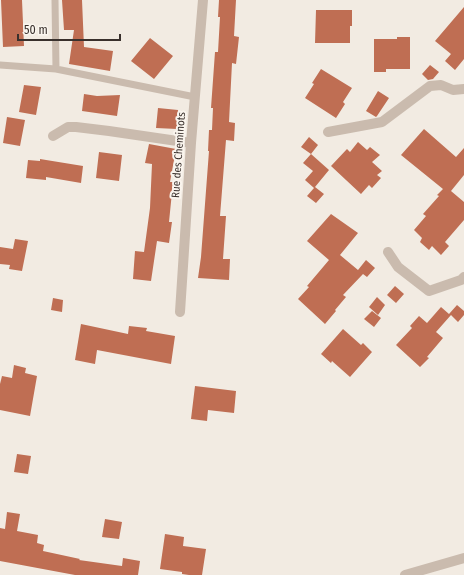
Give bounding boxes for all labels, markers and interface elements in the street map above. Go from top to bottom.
scale bar [18,16,120,42]
text: 50 m [24,23,48,37]
street label: Rue des Cheminots [169,111,188,198]

